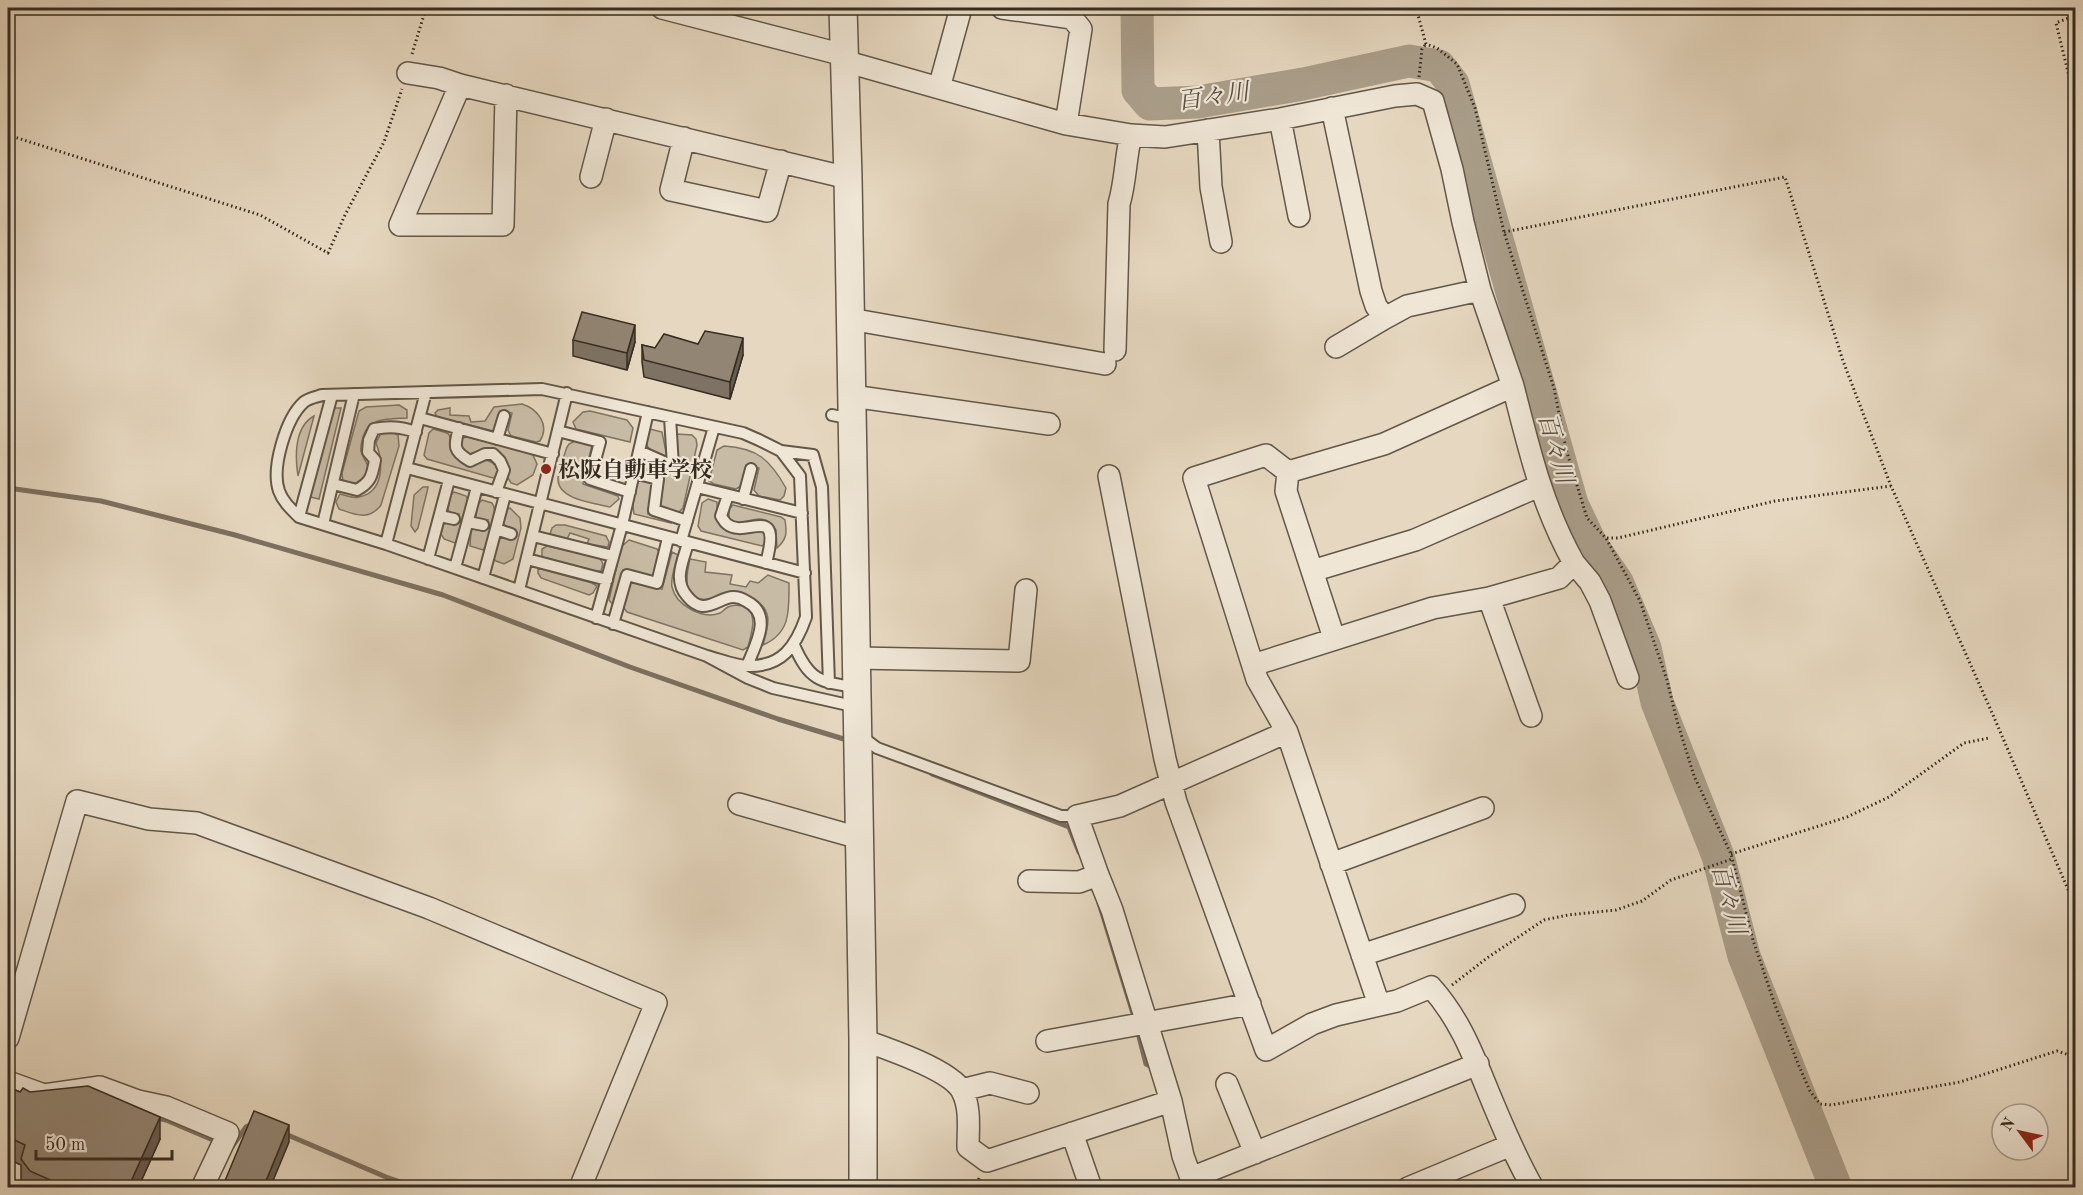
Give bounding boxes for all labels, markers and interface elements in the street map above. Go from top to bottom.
water label: 百々川 [1176,79,1254,115]
water label: 百々川 [1533,410,1578,489]
place label: 松阪自動車学校 [558,458,712,482]
marker: 松阪自動車学校 [539,462,553,476]
water label: 百々川 [1706,861,1751,940]
north arrow [1990,1102,2050,1162]
text: N [1999,1115,2020,1134]
scale bar [36,1123,172,1161]
text: 50 m [45,1136,85,1154]

